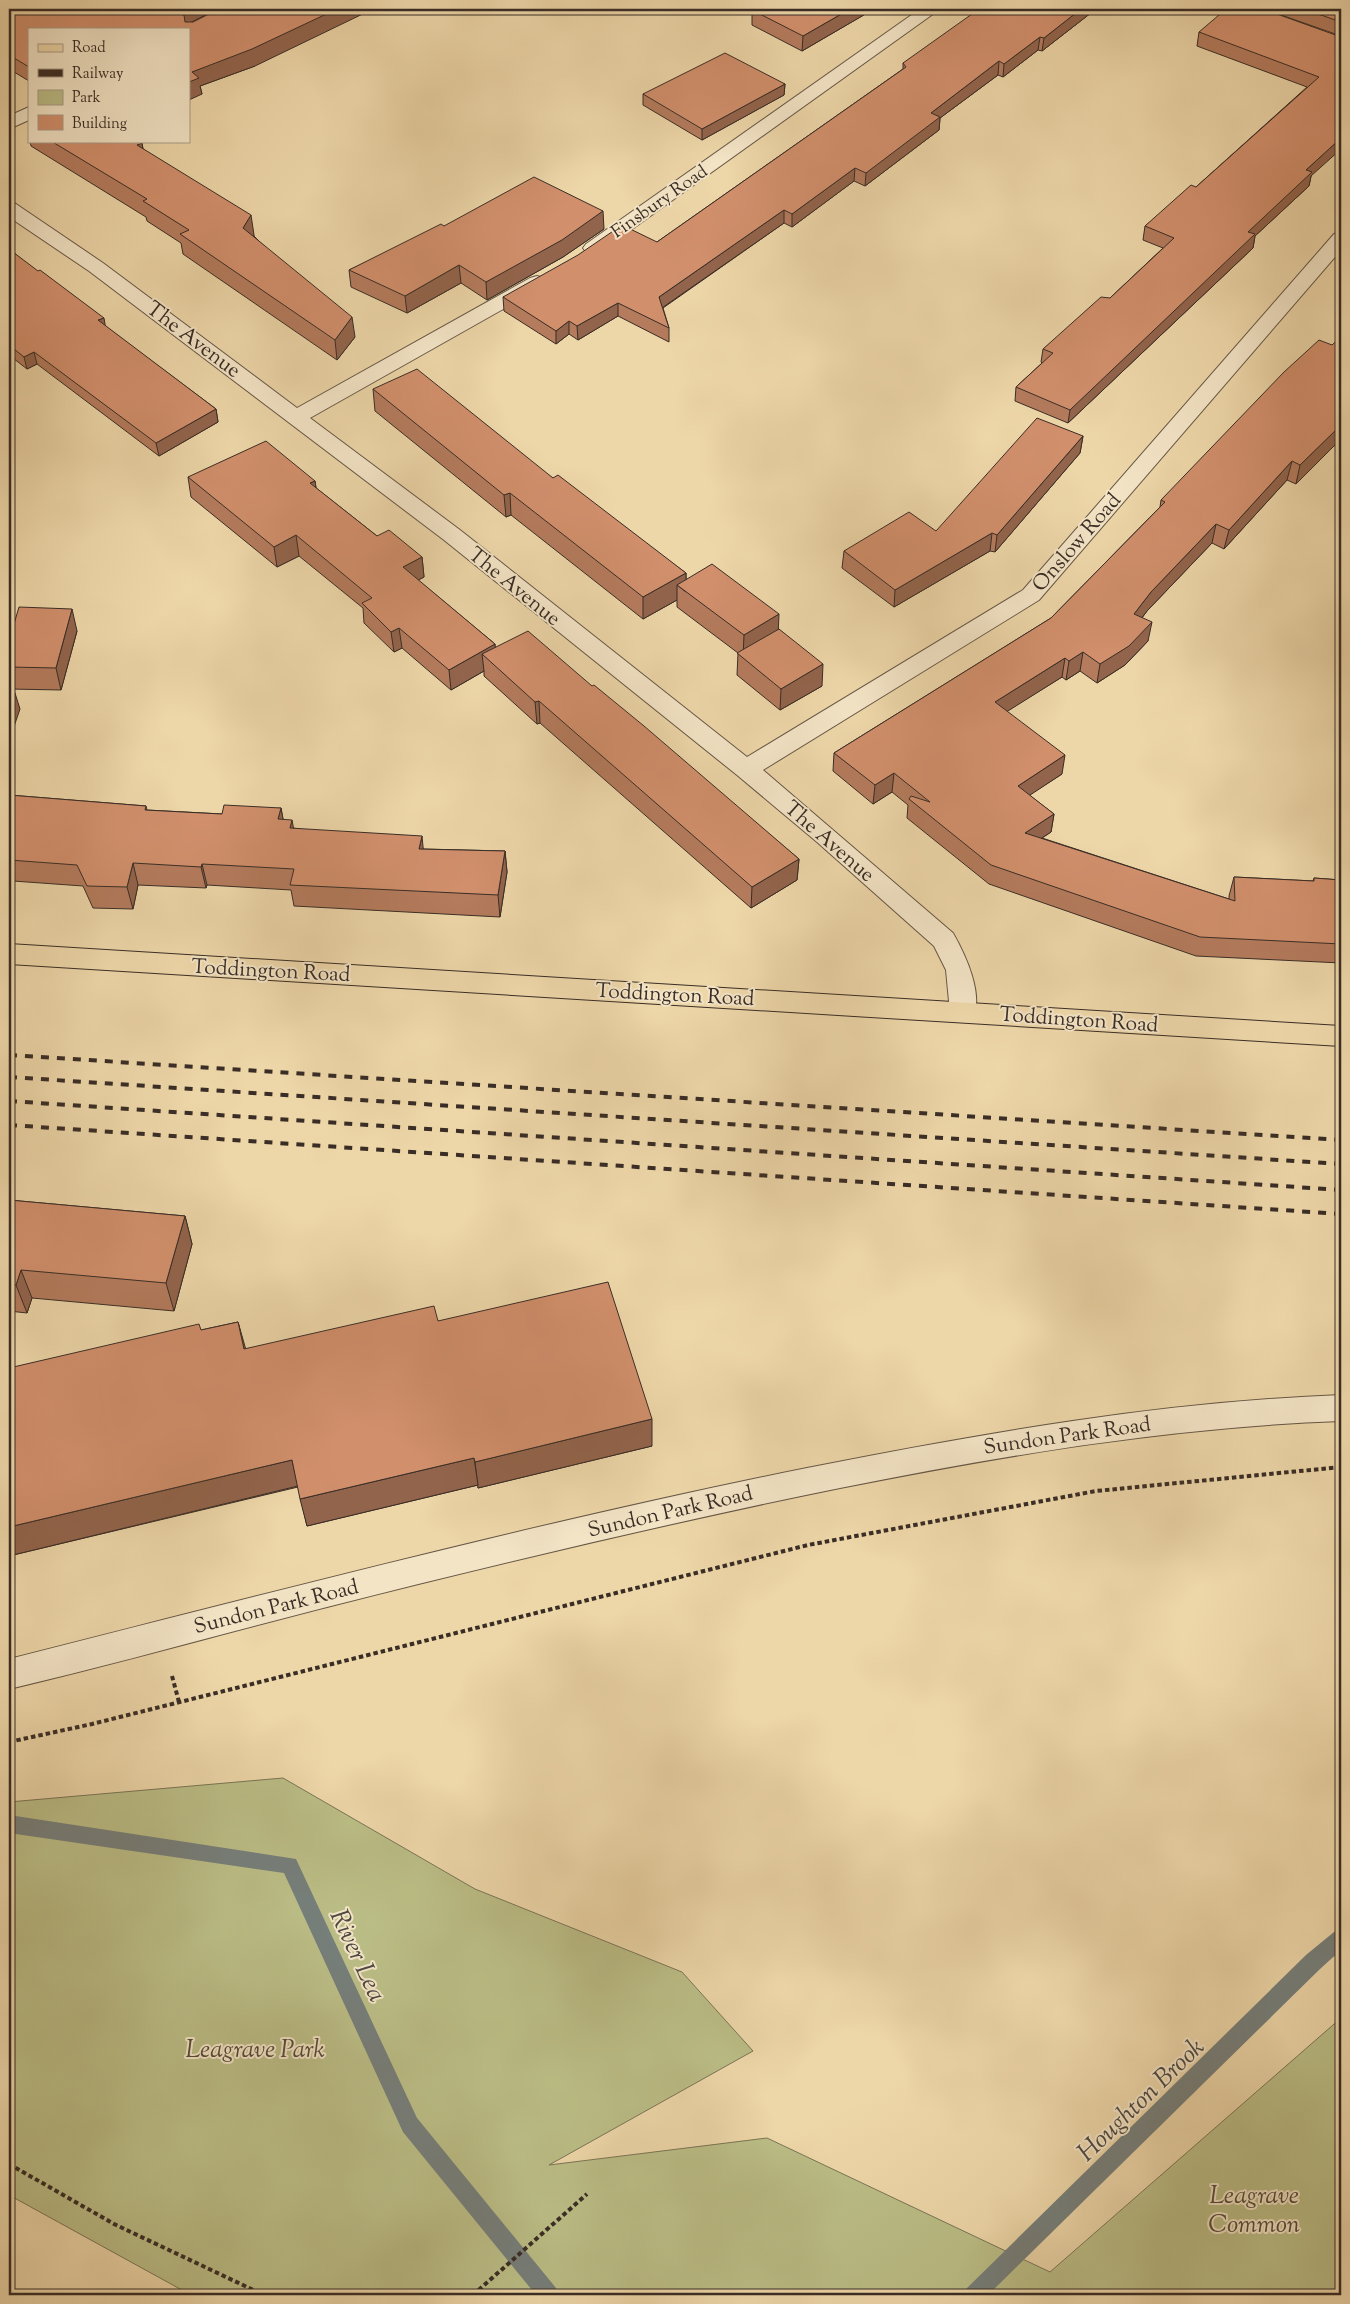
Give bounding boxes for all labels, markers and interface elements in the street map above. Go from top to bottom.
legend [28,28,190,142]
text: Road [72,38,106,59]
text: Railway [72,64,124,85]
text: Park [72,88,101,109]
text: Building [72,114,127,135]
street label: Finsbury Road [607,160,714,246]
street label: The Avenue [139,295,246,386]
street label: Onslow Road [1026,487,1129,599]
street label: The Avenue [461,541,566,634]
street label: The Avenue [777,795,881,890]
street label: Toddington Road [191,953,351,991]
street label: Toddington Road [595,977,755,1015]
street label: Toddington Road [998,1000,1159,1042]
street label: Sundon Park Road [982,1410,1153,1464]
street label: Sundon Park Road [585,1479,756,1547]
street label: Sundon Park Road [191,1573,362,1643]
water label: River Lea [319,1904,394,2009]
water label: Houghton Brook [1070,2030,1214,2171]
park label: Leagrave Park [185,2033,325,2069]
park label: Leagrave Common [1208,2179,1300,2244]

